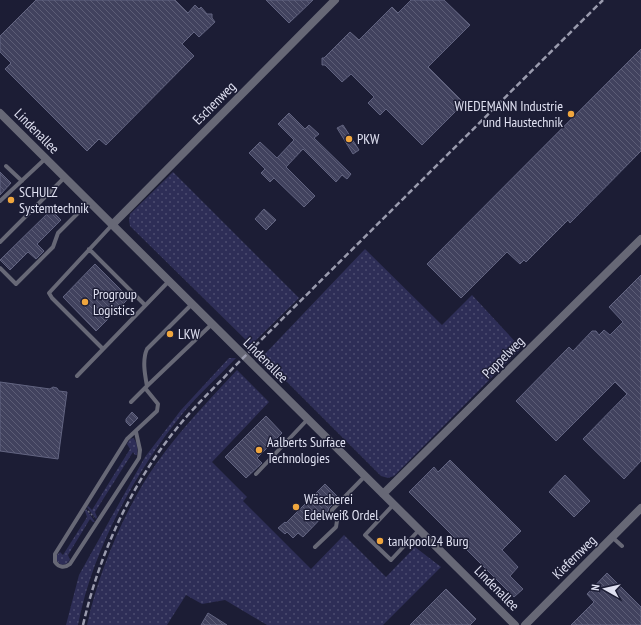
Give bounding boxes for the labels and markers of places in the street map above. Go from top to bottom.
place label: WIEDEMANN Industrie und Haustechnik [455,97,564,131]
marker: WIEDEMANN Industrie und Haustechnik [566,109,576,119]
place label: PKW [357,130,380,148]
marker: PKW [344,134,354,144]
place label: SCHULZ Systemtechnik [19,183,89,217]
marker: SCHULZ Systemtechnik [6,195,16,205]
place label: Progroup Logistics [93,285,137,319]
marker: Progroup Logistics [80,297,90,307]
place label: LKW [178,325,201,343]
marker: LKW [165,329,175,339]
place label: Aalberts Surface Technologies [267,433,346,467]
marker: Aalberts Surface Technologies [254,445,264,455]
place label: Wäscherei Edelweiß Ordel [304,490,379,524]
marker: Wäscherei Edelweiß Ordel [291,502,301,512]
place label: tankpool24 Burg [388,532,469,550]
marker: tankpool24 Burg [375,536,385,546]

